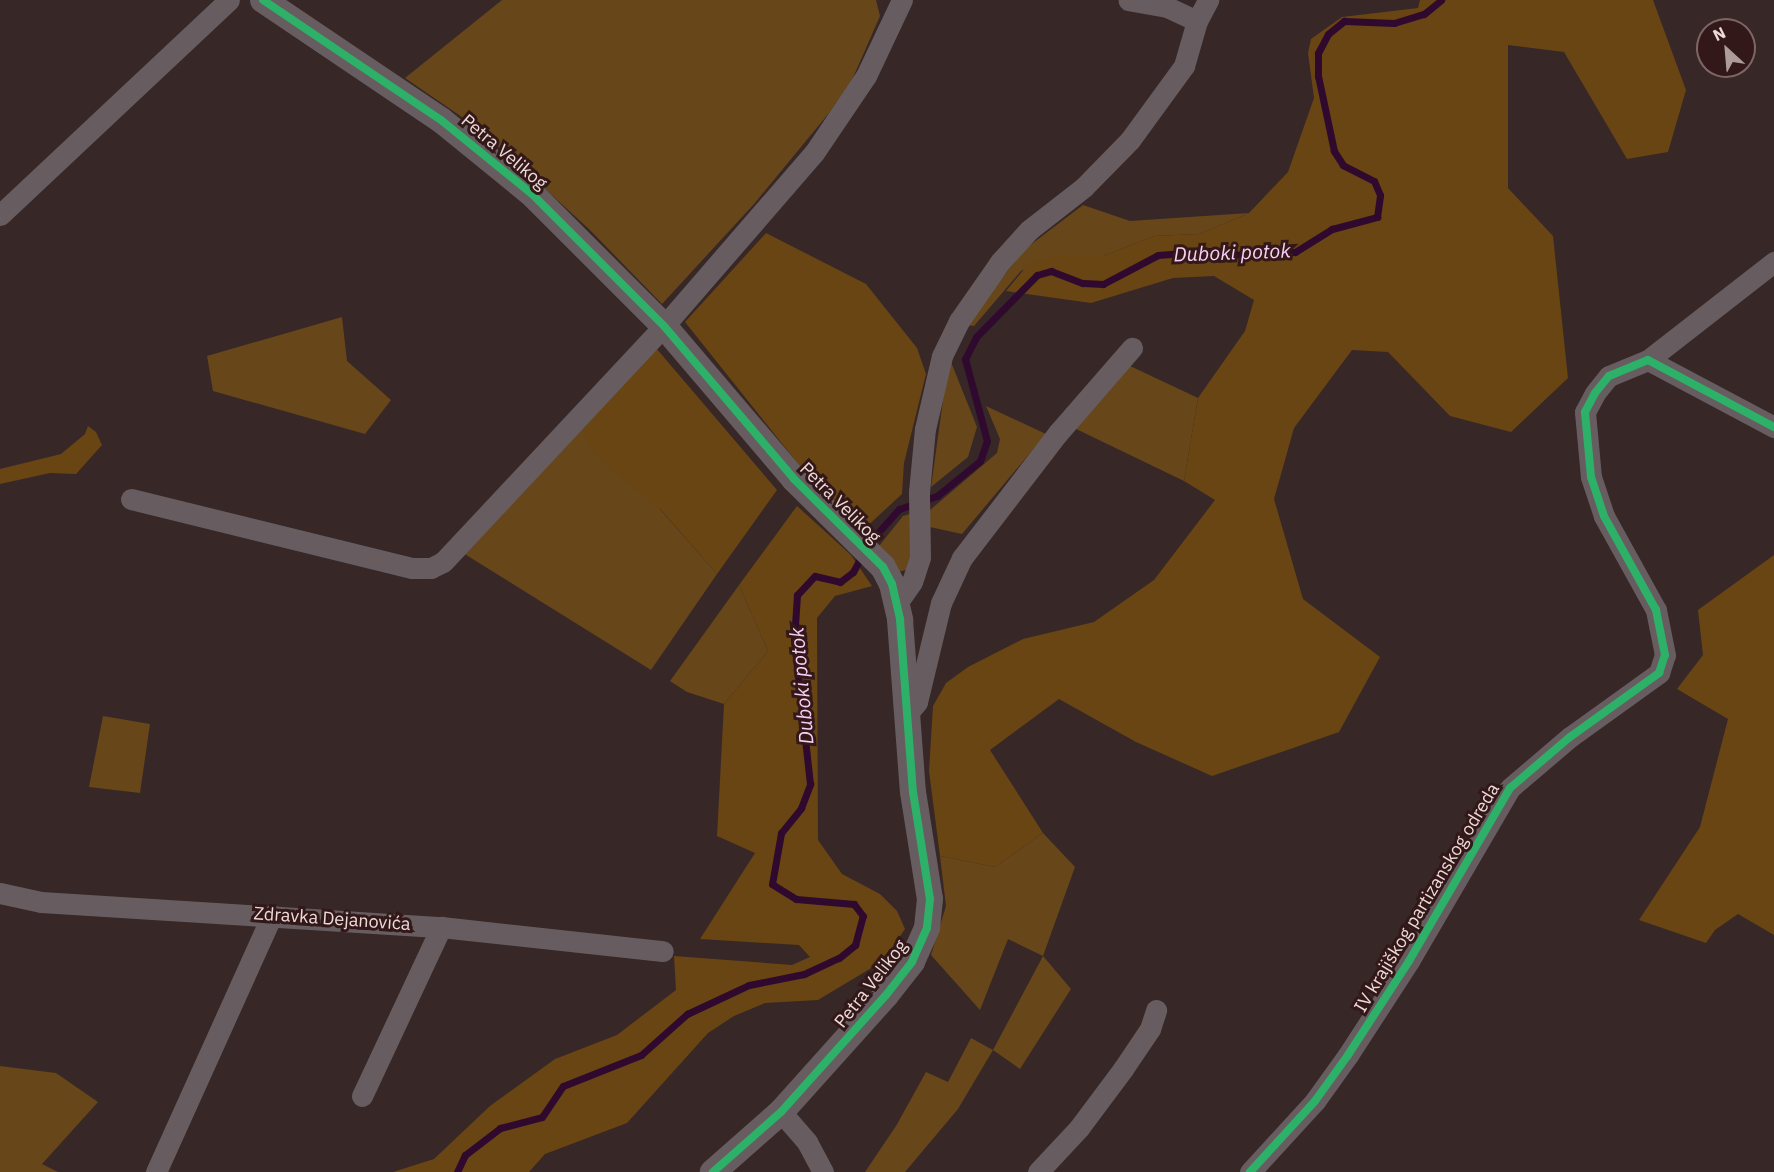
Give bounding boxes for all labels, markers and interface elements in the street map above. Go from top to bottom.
north arrow [1696,18,1756,78]
text: N [1709,22,1729,45]
street label: Petra Velikog [457,110,551,194]
water label: Duboki potok [1173,238,1291,266]
street label: Petra Velikog [795,458,885,548]
water label: Duboki potok [784,627,818,745]
street label: IV krajiškog partizanskog odreda [1350,780,1504,1016]
street label: Zdravka Dejanovića [253,903,411,935]
street label: Petra Velikog [830,936,912,1032]

